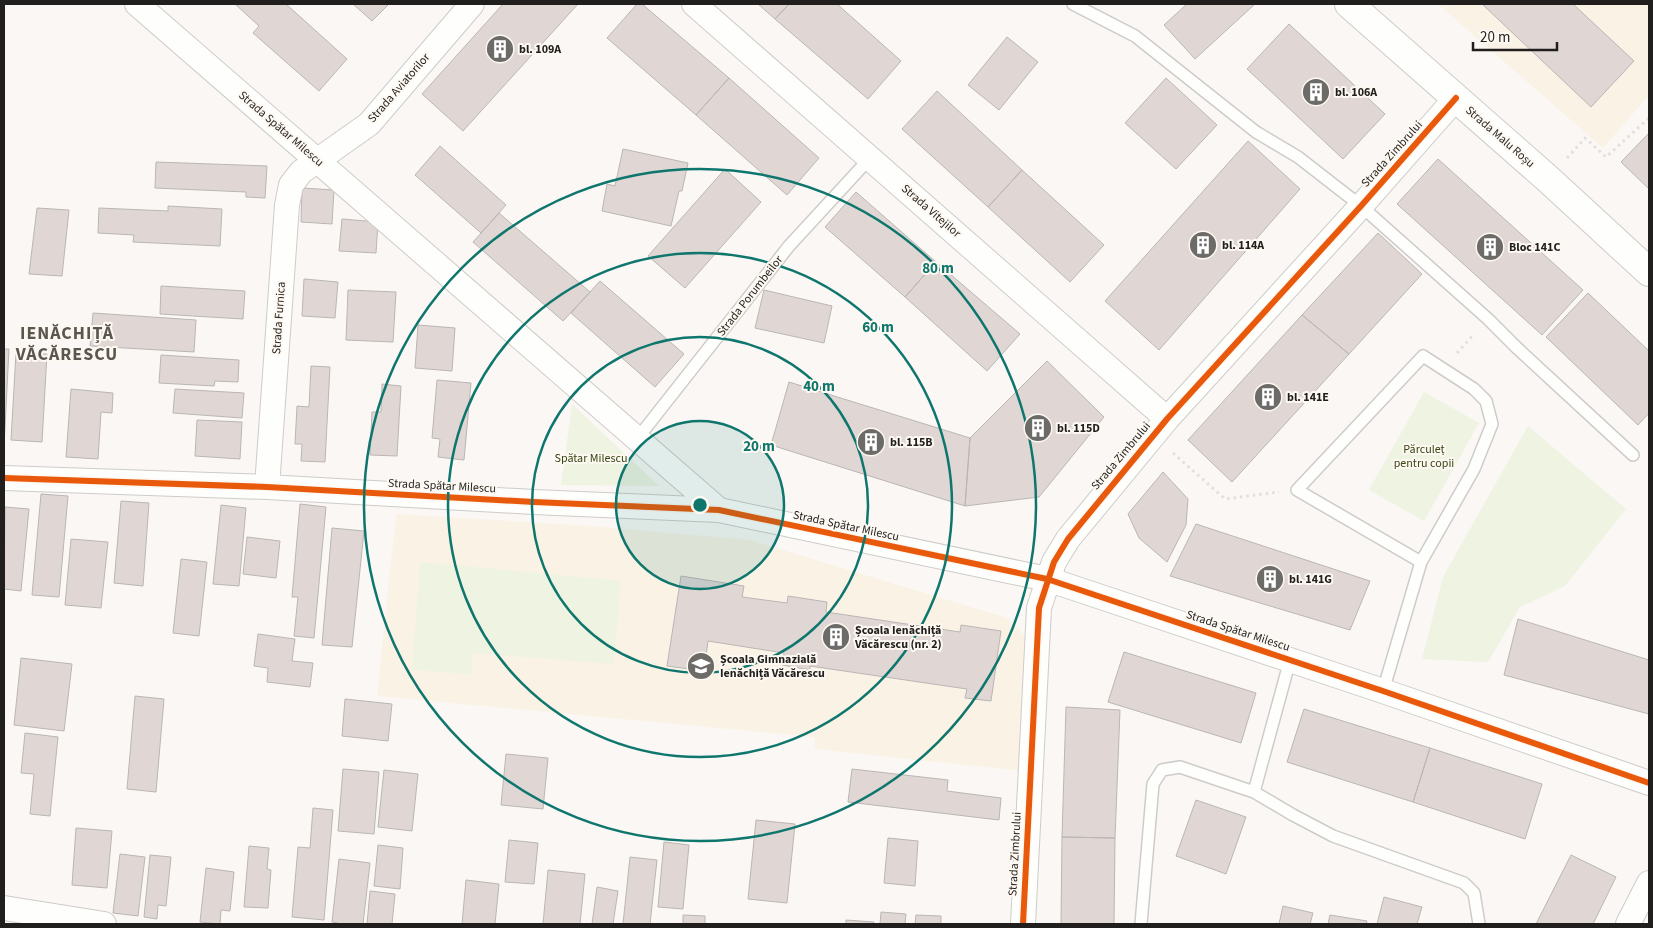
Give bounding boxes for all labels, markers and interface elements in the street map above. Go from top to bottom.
scale bar [1473,20,1557,52]
text: 20 m [1480,27,1510,48]
building icon: bl. 109A [485,34,515,64]
place label: bl. 109A [519,41,561,58]
street label: Strada Aviatorilor [364,49,435,127]
building icon: bl. 106A [1301,77,1331,107]
place label: bl. 106A [1335,84,1377,101]
street label: Strada Spătar Milescu [235,87,327,171]
street label: Strada Malu Roșu [1462,102,1538,172]
street label: Strada Zimbrului [1357,117,1427,191]
street label: Strada Vitejilor [898,180,965,242]
building icon: bl. 114A [1188,230,1218,260]
building icon: Bloc 141C [1475,232,1505,262]
place label: bl. 114A [1222,237,1264,254]
place label: Bloc 141C [1509,239,1560,256]
street label: Strada Porumbeilor [713,251,787,340]
text: 80 m [922,258,954,279]
street label: Strada Furnica [268,281,290,355]
text: 60 m [862,317,894,338]
district label: IENĂCHIȚĂ VĂCĂRESCU [15,321,118,367]
text: 40 m [803,376,835,397]
building icon: bl. 141E [1253,382,1283,412]
place label: bl. 141E [1287,389,1329,406]
building icon: bl. 115D [1023,413,1053,443]
street label: Strada Zimbrului [1087,418,1155,494]
place label: bl. 115D [1057,420,1100,437]
building icon: bl. 115B [856,427,886,457]
place label: bl. 115B [890,434,933,451]
text: 20 m [743,436,775,457]
park label: Părculeț pentru copii [1394,441,1454,472]
park label: Spătar Milescu [555,450,627,467]
street label: Strada Spătar Milescu [388,475,496,497]
centre of rings [691,496,709,514]
street label: Strada Spătar Milescu [791,506,901,546]
building icon: bl. 141G [1255,564,1285,594]
place label: bl. 141G [1289,571,1332,588]
street label: Strada Spătar Milescu [1184,606,1292,656]
building icon: Școala Ienăchiță Văcărescu (nr. 2) [821,622,851,652]
place label: Școala Ienăchiță Văcărescu (nr. 2) [854,622,942,653]
school or university icon: Școala Gimnazială Ienăchiță Văcărescu [686,651,716,681]
place label: Școala Gimnazială Ienăchiță Văcărescu [720,651,825,682]
street label: Strada Zimbrului [1004,811,1026,897]

